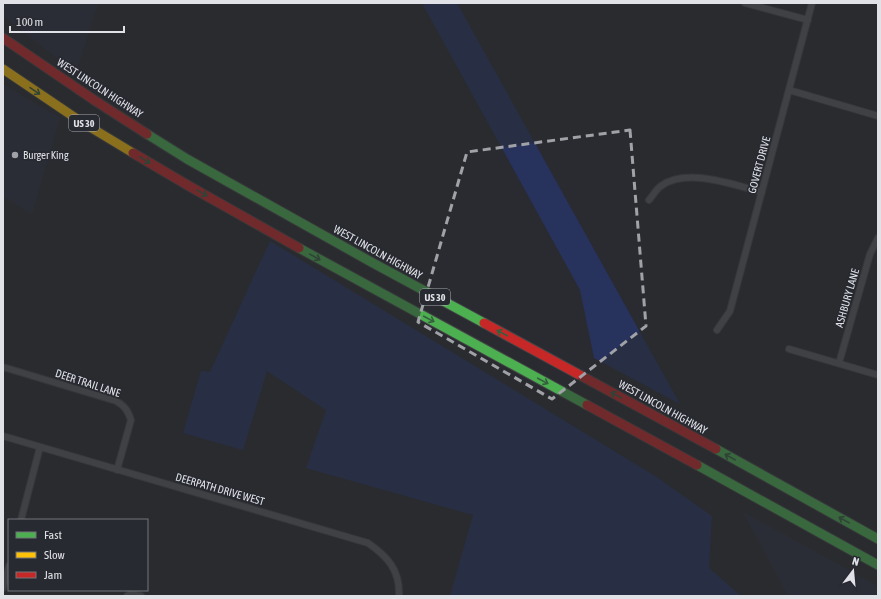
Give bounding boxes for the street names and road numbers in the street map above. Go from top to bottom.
street label: WEST LINCOLN HIGHWAY [55,56,145,120]
road number: US 30 [69,115,99,131]
street label: GOVERT DRIVE [746,135,772,195]
street label: WEST LINCOLN HIGHWAY [332,223,425,281]
street label: ASHBURY LANE [833,267,861,329]
road number: US 30 [420,289,450,305]
street label: DEER TRAIL LANE [54,367,122,399]
street label: WEST LINCOLN HIGHWAY [617,378,710,436]
street label: DEERPATH DRIVE WEST [174,471,266,507]

